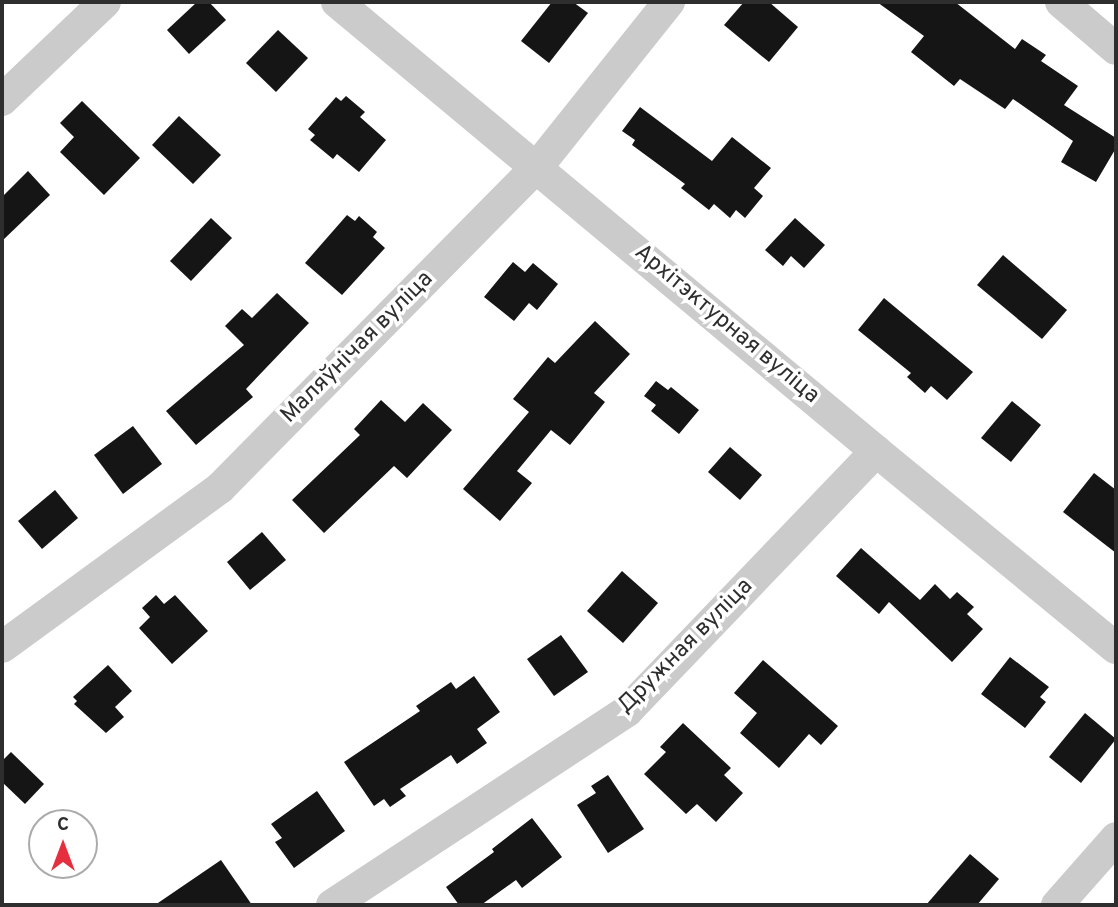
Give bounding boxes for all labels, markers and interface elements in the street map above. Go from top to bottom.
street label: Архітэктурная вуліца [628,240,824,410]
street label: Маляўнічая вуліца [276,266,440,430]
street label: Дружная вуліца [613,574,759,720]
north arrow [28,809,98,879]
text: С [57,813,69,837]

